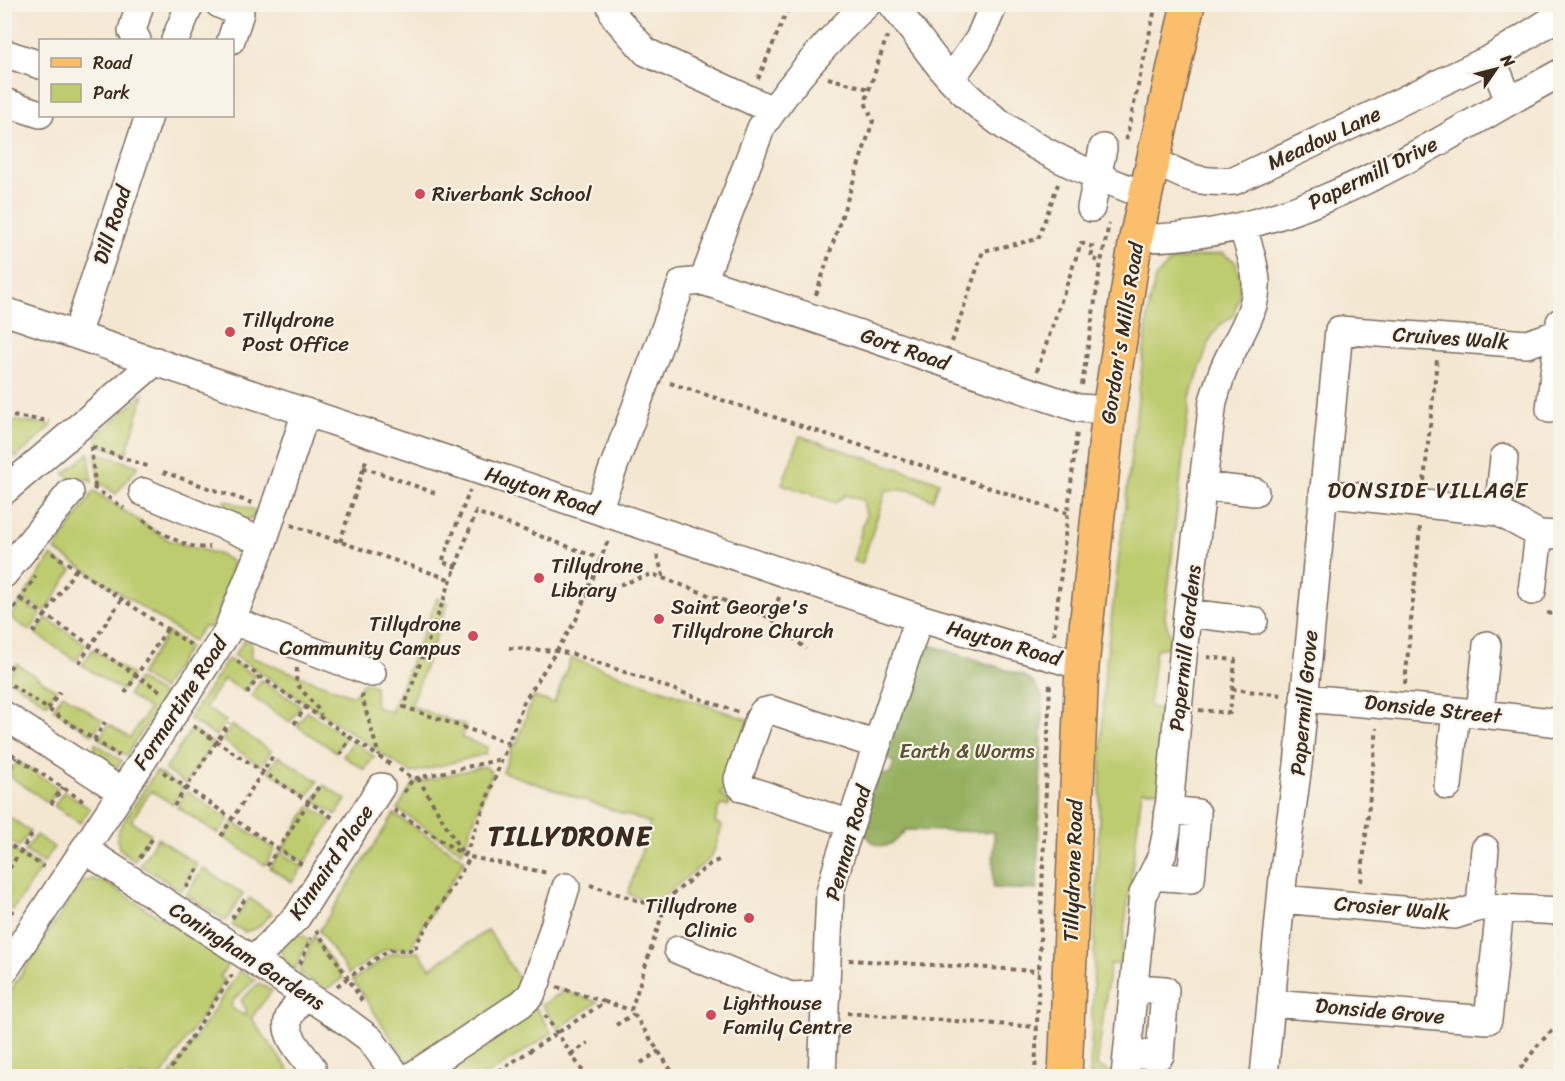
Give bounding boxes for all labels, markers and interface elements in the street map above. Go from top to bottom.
legend [39,39,234,117]
north arrow [1466,39,1526,99]
text: Road [93,47,133,79]
text: N [1492,47,1523,74]
text: Park [93,77,130,109]
street label: Meadow Lane [1261,95,1388,181]
street label: Papermill Drive [1301,125,1445,221]
place label: Riverbank School [432,175,592,213]
street label: Dill Road [81,179,143,269]
marker: Riverbank School [413,187,427,201]
street label: Gordon's Mills Road [1089,237,1155,427]
place label: Tillydrone Post Office [242,301,349,363]
street label: Cruives Walk [1392,315,1510,361]
street label: Gort Road [855,316,957,383]
marker: Tillydrone Post Office [223,325,237,339]
street label: Hayton Road [480,455,606,528]
district label: DONSIDE VILLAGE [1327,471,1529,510]
place label: Tillydrone Library [551,547,643,609]
street label: Papermill Gardens [1157,563,1213,733]
marker: Tillydrone Library [532,571,546,585]
place label: Saint George's Tillydrone Church [671,588,834,650]
place label: Tillydrone Community Campus [279,605,461,667]
street label: Hayton Road [942,609,1068,678]
marker: Saint George's Tillydrone Church [652,612,666,626]
street label: Formartine Road [122,627,239,778]
street label: Papermill Grove [1279,628,1329,777]
marker: Tillydrone Community Campus [466,629,480,643]
street label: Donside Street [1363,683,1505,735]
park label: Earth & Worms [899,732,1035,770]
street label: Pennan Road [813,779,883,905]
street label: Kinnaird Place [278,796,384,928]
street label: Tillydrone Road [1052,797,1095,943]
district label: TILLYDRONE [488,812,653,860]
street label: Crosier Walk [1333,884,1451,932]
place label: Tillydrone Clinic [645,887,738,949]
street label: Coningham Gardens [161,891,333,1021]
marker: Tillydrone Clinic [742,911,756,925]
place label: Lighthouse Family Centre [723,984,852,1046]
street label: Donside Grove [1314,986,1446,1036]
marker: Lighthouse Family Centre [704,1008,718,1022]

